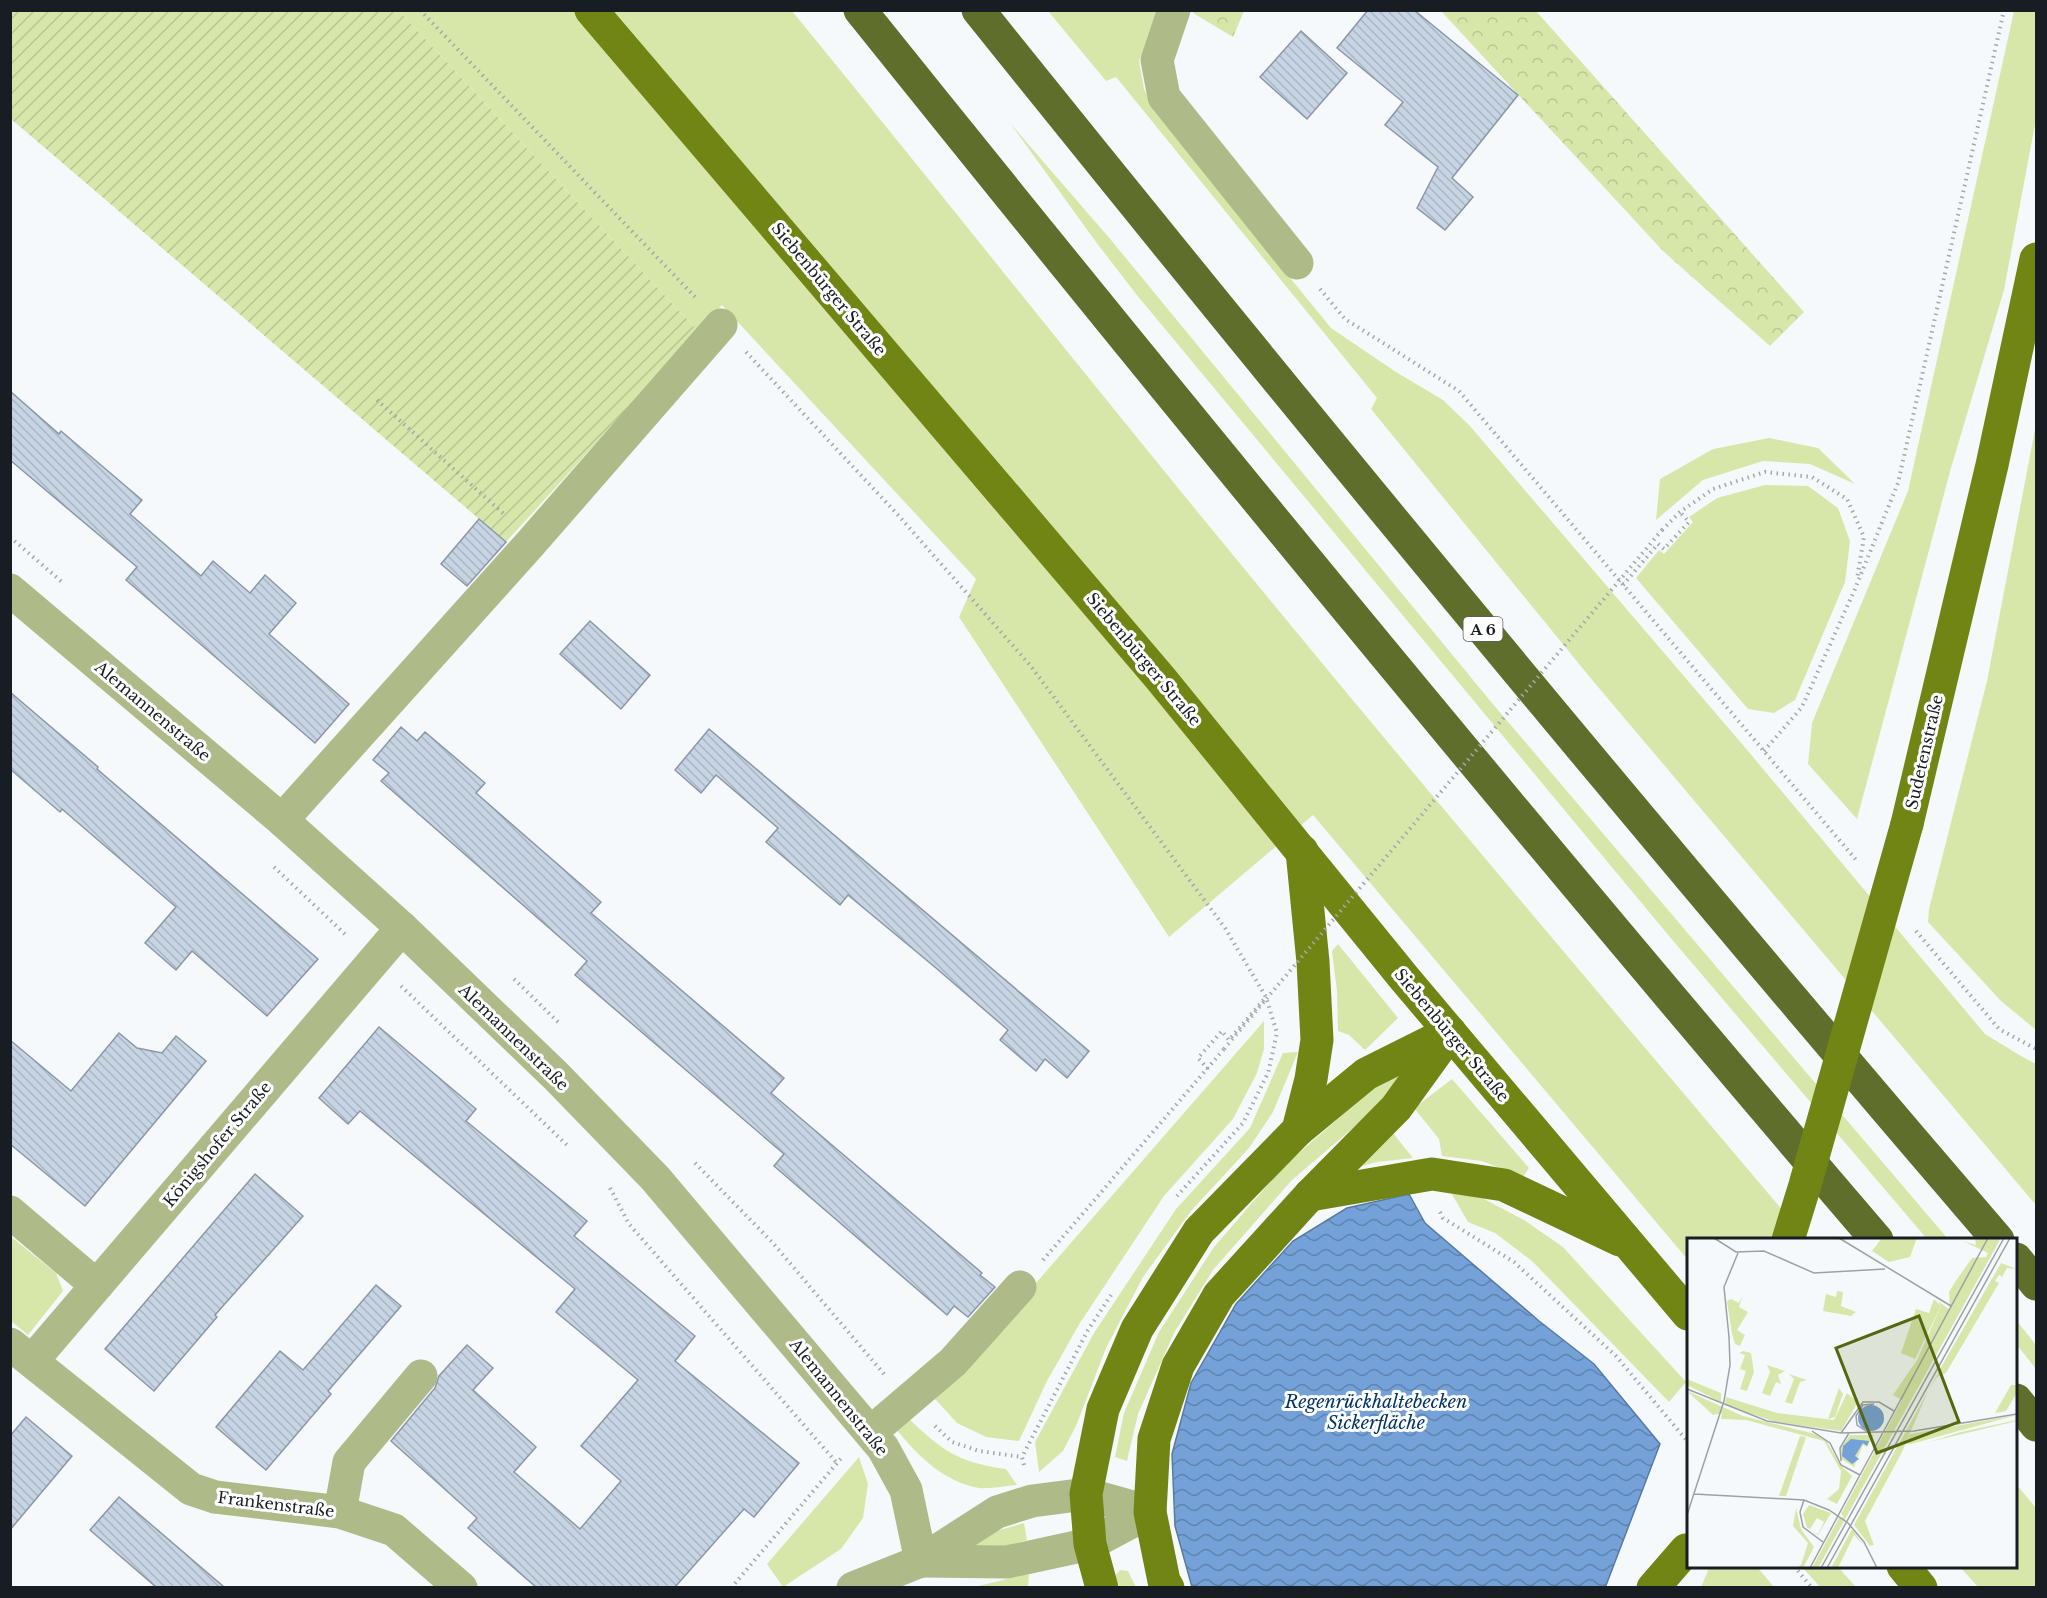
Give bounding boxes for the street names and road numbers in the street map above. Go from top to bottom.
street label: Siebenbürger Straße [767,218,891,360]
street label: Siebenbürger Straße [1082,588,1206,730]
road number: A 6 [1464,617,1502,641]
street label: Alemannenstraße [90,656,215,765]
street label: Sudetenstraße [1901,693,1947,811]
street label: Siebenbürger Straße [1390,964,1514,1106]
street label: Alemannenstraße [454,979,573,1095]
street label: Königshofer Straße [159,1077,275,1211]
street label: Alemannenstraße [785,1334,892,1460]
street label: Frankenstraße [216,1487,336,1521]

